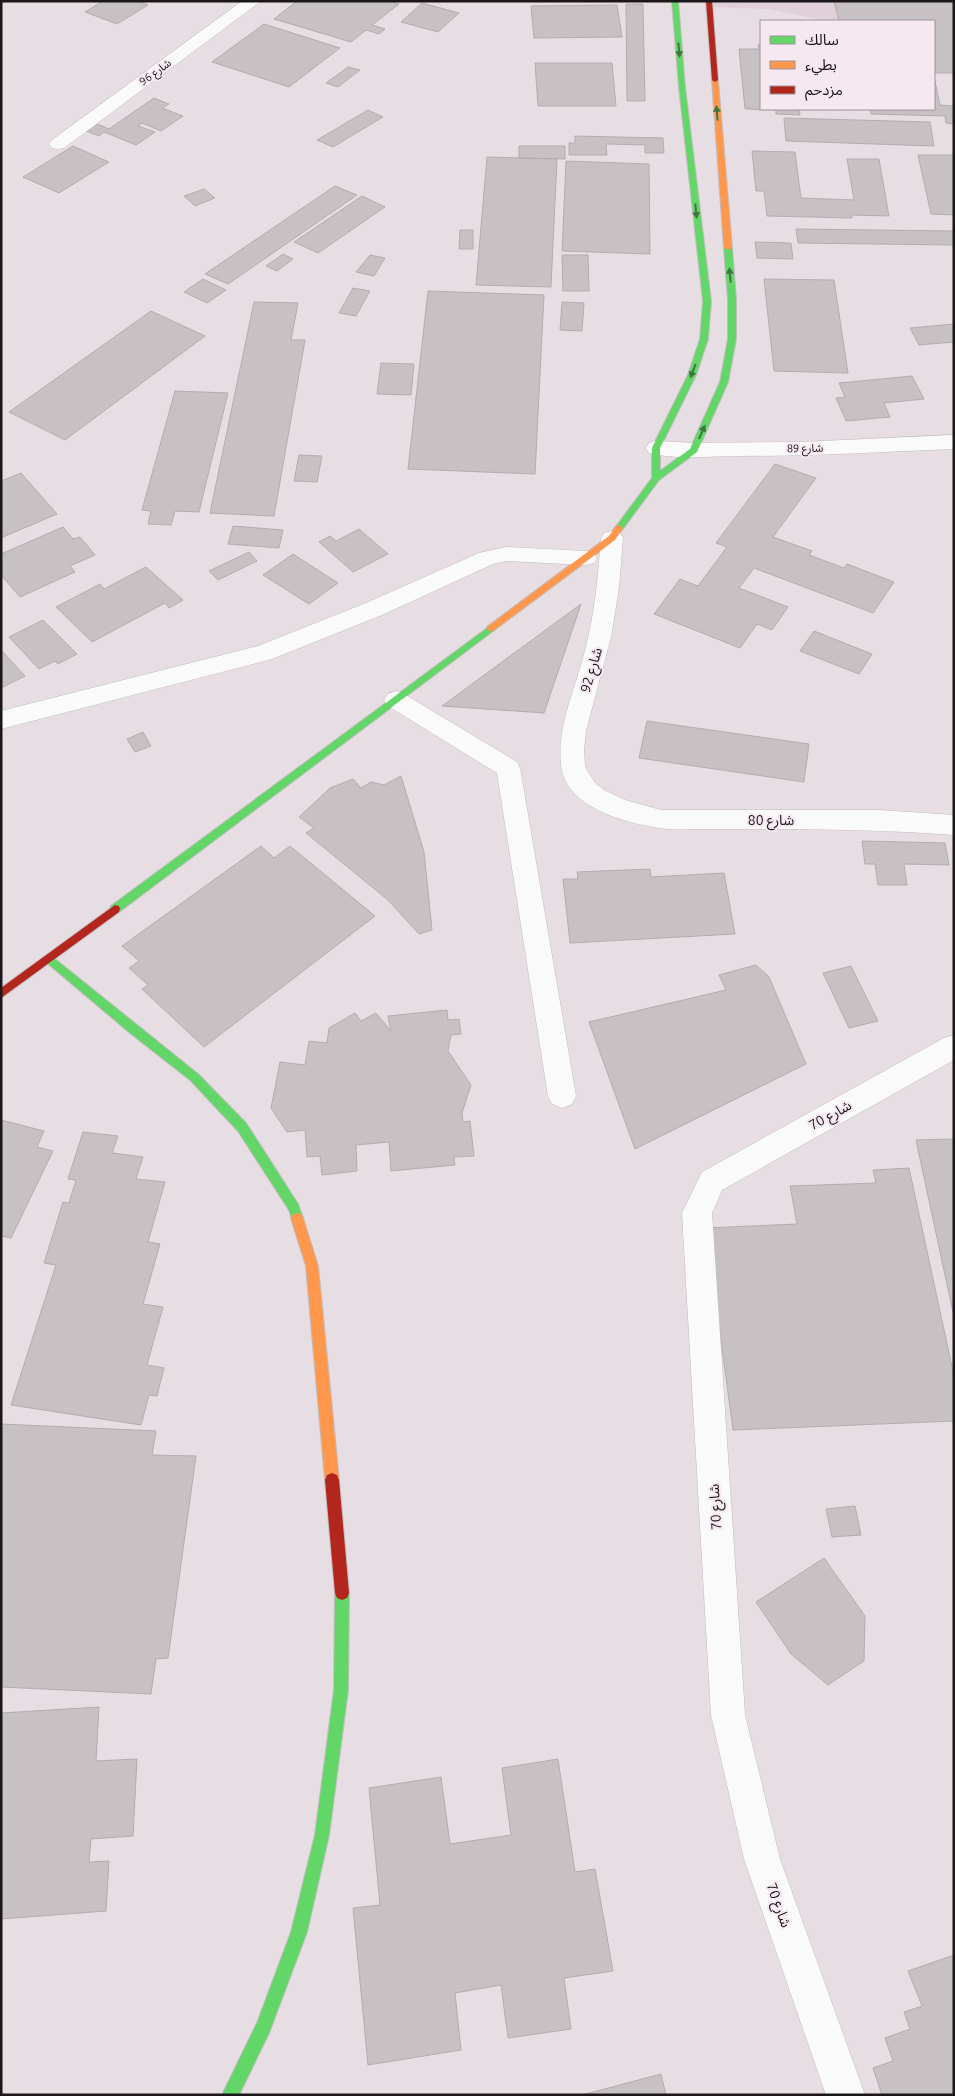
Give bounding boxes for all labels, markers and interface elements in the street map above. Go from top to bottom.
legend [760,20,935,110]
text: سالك [805,31,839,48]
one-way arrow [675,42,683,58]
street label: شارع 96 [137,56,175,89]
text: بطيء [805,56,837,76]
text: مزدحم [805,81,843,101]
one-way arrow [713,105,721,121]
one-way arrow [692,204,700,220]
one-way arrow [726,267,734,283]
one-way arrow [689,364,697,379]
one-way arrow [698,425,706,439]
street label: شارع 89 [787,442,824,456]
street label: شارع 92 [577,646,608,695]
street label: شارع 80 [748,812,794,831]
street label: شارع 70 [806,1097,856,1136]
street label: شارع 70 [706,1483,727,1531]
street label: شارع 70 [761,1881,794,1931]

